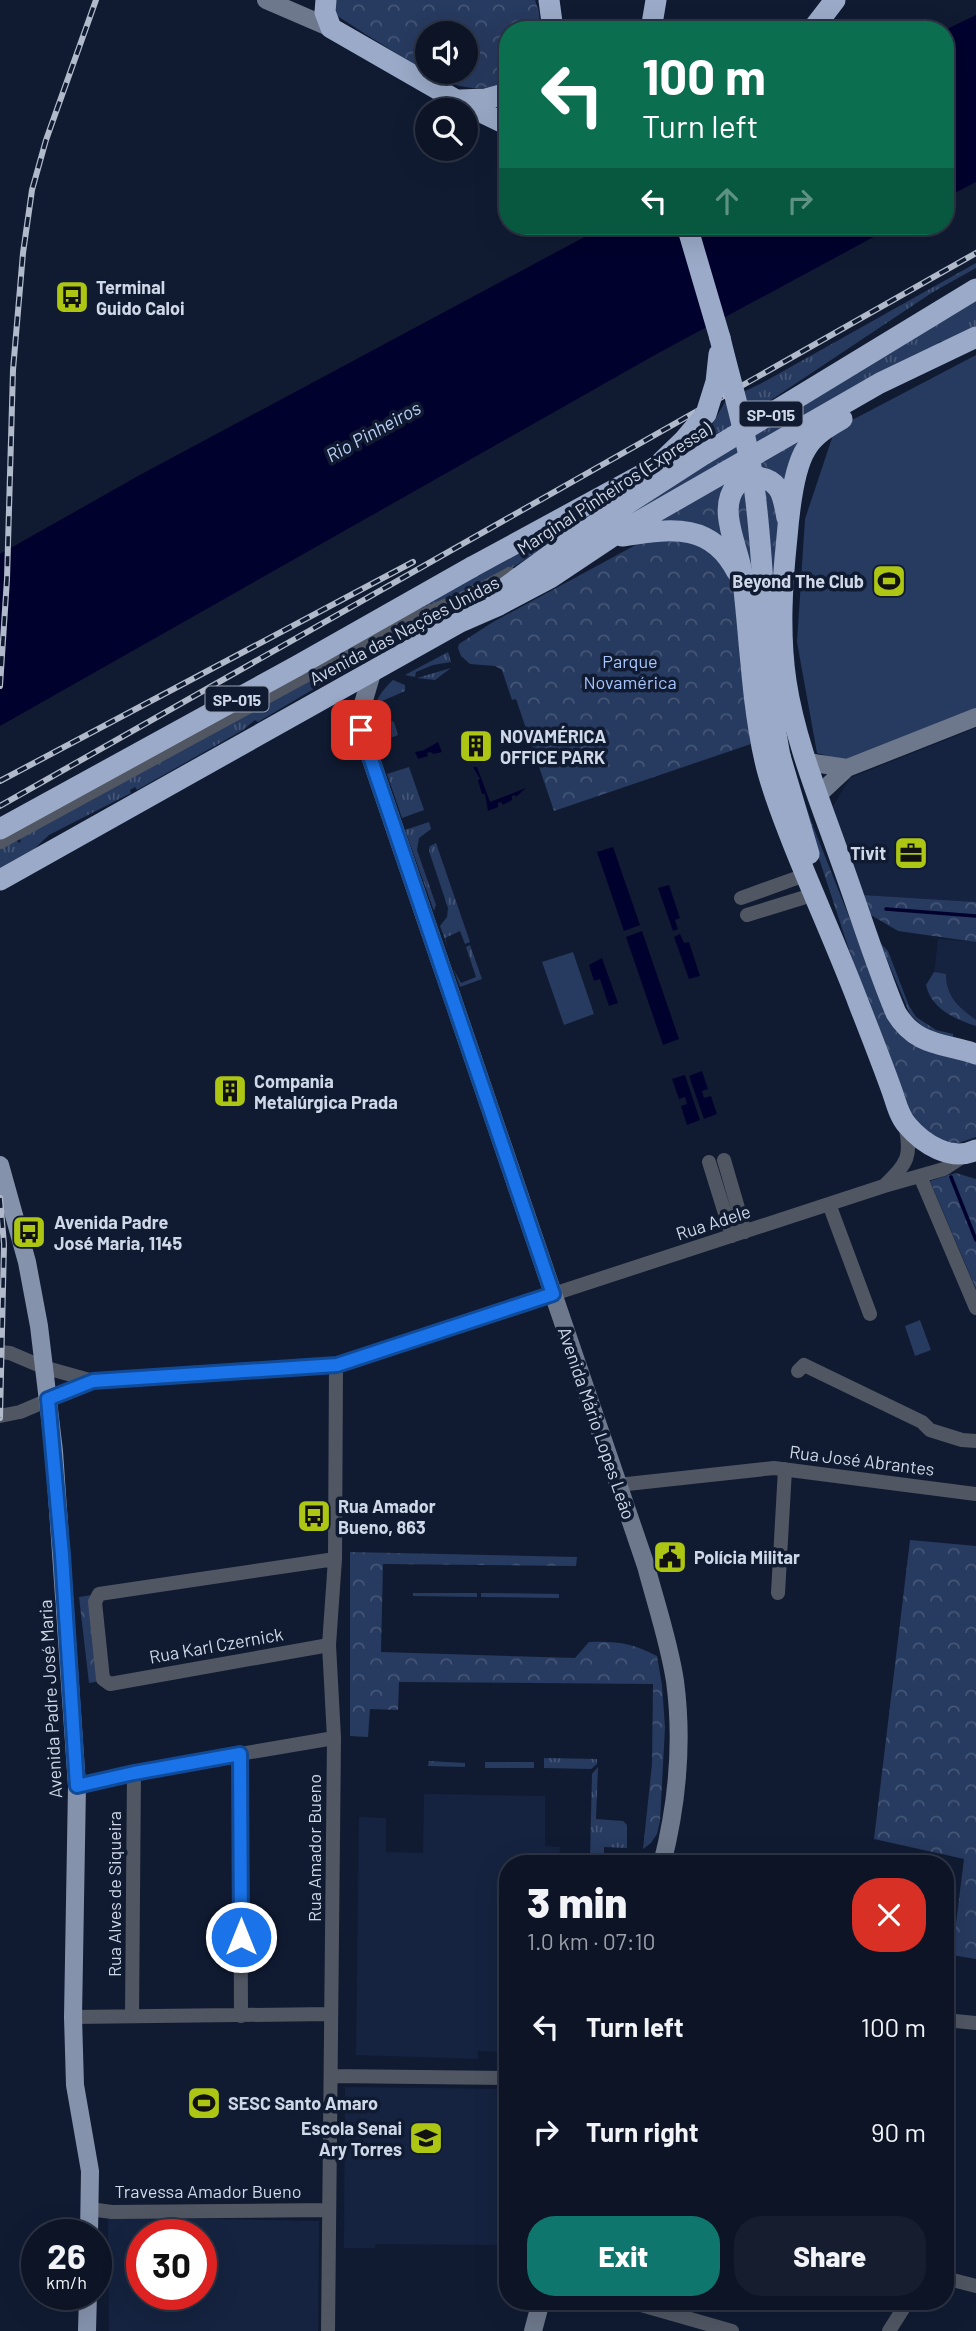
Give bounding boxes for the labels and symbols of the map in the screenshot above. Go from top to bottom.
place label: Terminal Guido Caloi [96,276,185,319]
bus stop icon: Terminal Guido Caloi [53,278,91,316]
water label: Rio Pinheiros [321,395,425,467]
road number: SP-015 [740,402,802,426]
street label: Marginal Pinheiros (Expressa) [513,417,716,559]
sports icon: Beyond The Club [870,562,908,600]
street label: Avenida das Nações Unidas [305,570,503,690]
place label: Beyond The Club [732,570,864,592]
park label: Parque Novamérica [583,650,677,693]
road number: SP-015 [205,686,268,712]
pin [331,700,391,760]
place label: NOVAMÉRICA OFFICE PARK [500,725,606,768]
building icon: NOVAMÉRICA OFFICE PARK [457,727,495,765]
office icon: Tivit [892,834,930,872]
place label: Tivit [850,842,886,864]
place label: Compania Metalúrgica Prada [254,1070,398,1113]
building icon: Compania Metalúrgica Prada [211,1072,249,1110]
street label: Rua Adele [673,1200,753,1244]
place label: Avenida Padre José Maria, 1145 [54,1211,182,1254]
bus stop icon: Avenida Padre José Maria, 1145 [10,1213,48,1251]
street label: Avenida Mário Lopes Leão [554,1324,640,1522]
street label: Rua José Abrantes [788,1440,936,1480]
place label: Rua Amador Bueno, 863 [338,1495,436,1538]
bus stop icon: Rua Amador Bueno, 863 [295,1497,333,1535]
public building icon: Polícia Militar [651,1538,689,1576]
place label: Polícia Militar [694,1546,800,1568]
street label: Avenida Padre José Maria [34,1599,66,1799]
street label: Rua Karl Czernick [147,1622,285,1668]
street label: Rua Amador Bueno [303,1774,325,1922]
street label: Rua Alves de Siqueira [103,1811,125,1977]
position arrow [204,1900,278,1974]
sports icon: SESC Santo Amaro [185,2084,223,2122]
place label: SESC Santo Amaro [228,2092,378,2114]
place label: Escola Senai Ary Torres [301,2117,402,2160]
school or university icon: Escola Senai Ary Torres [407,2119,445,2157]
street label: Travessa Amador Bueno [115,2180,301,2202]
speed limit sign: 30 [126,2219,217,2310]

